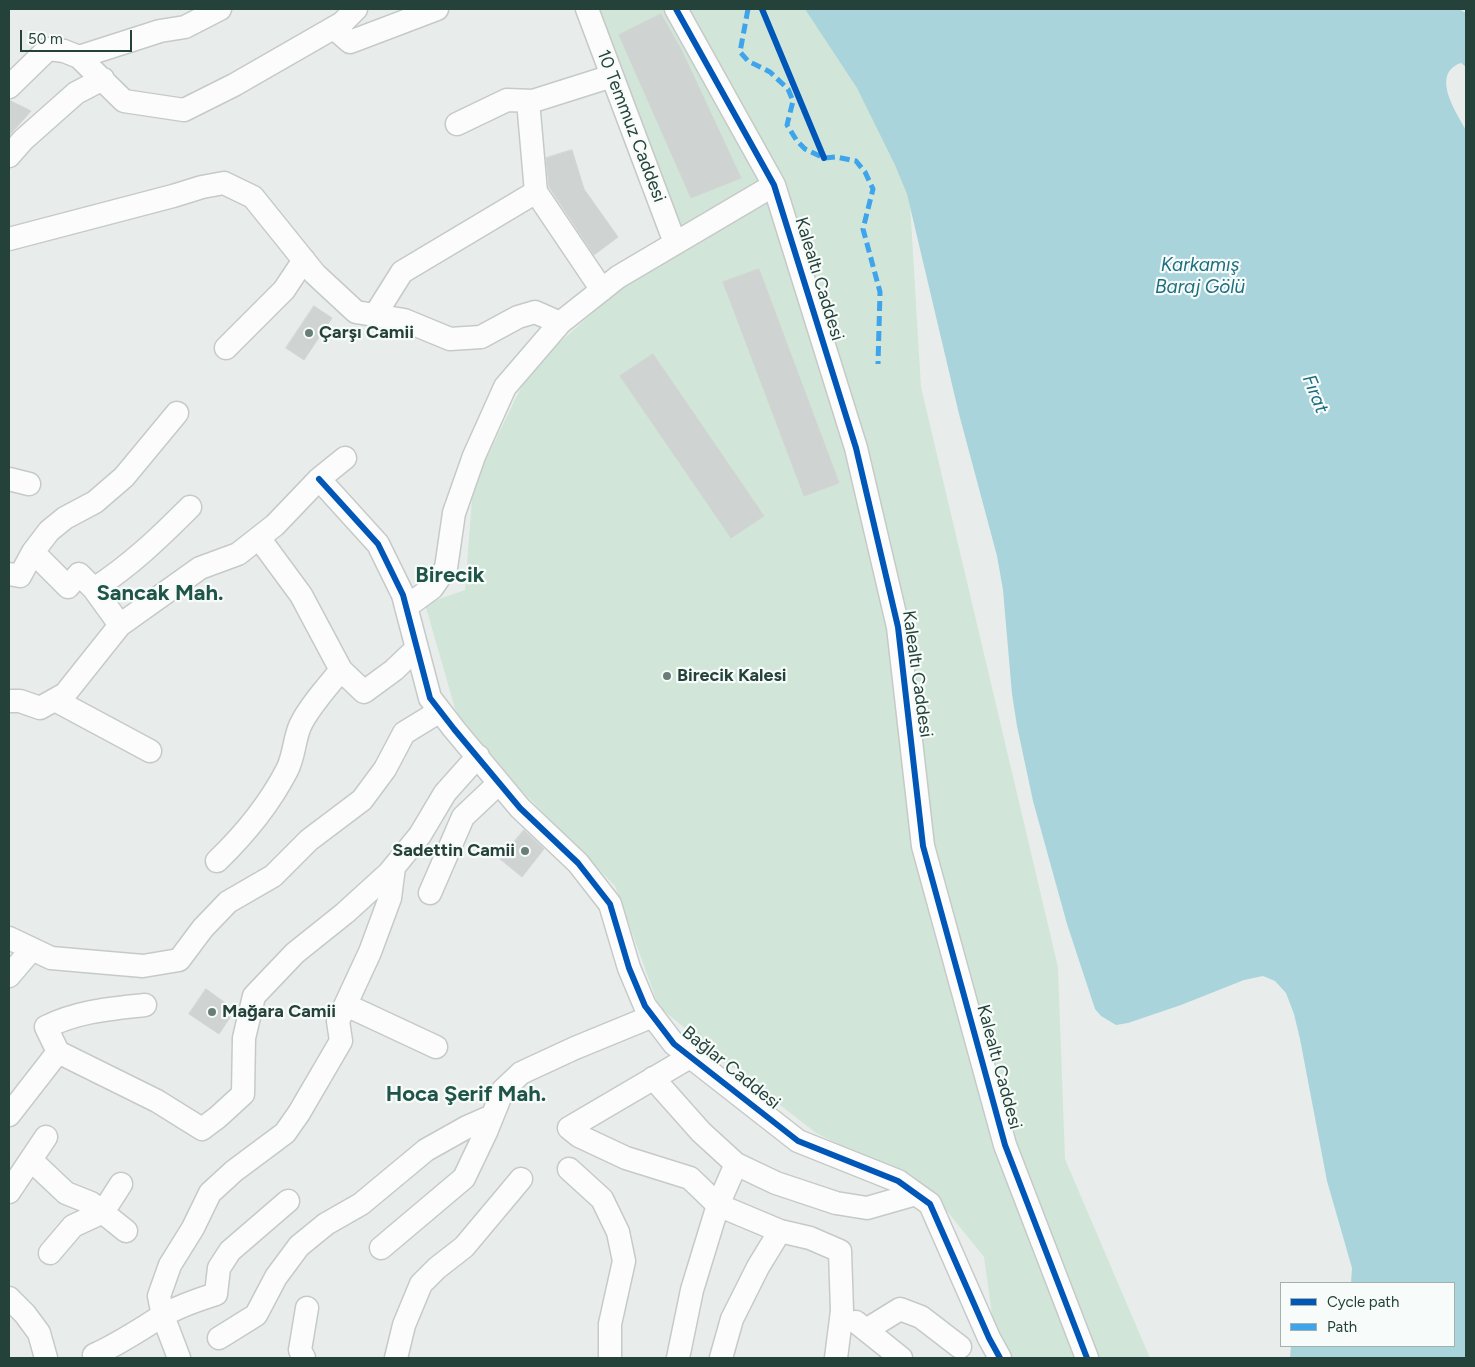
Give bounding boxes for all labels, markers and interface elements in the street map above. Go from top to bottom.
scale bar [22,20,135,52]
text: 50 m [28,30,63,48]
street label: 10 Temmuz Caddesi [592,47,670,205]
street label: Kalealtı Caddesi [790,215,848,343]
water label: Karkamış Baraj Gölü [1155,254,1245,298]
place label: Çarşı Camii [319,322,414,344]
marker: Çarşı Camii [303,327,315,339]
water label: Fırat [1297,371,1333,417]
district label: Birecik [415,563,485,589]
district label: Sancak Mah. [97,581,223,607]
street label: Kalealtı Caddesi [897,609,937,739]
place label: Birecik Kalesi [677,665,787,687]
marker: Birecik Kalesi [661,670,673,682]
place label: Sadettin Camii [392,840,515,862]
marker: Sadettin Camii [519,845,531,857]
place label: Mağara Camii [222,1001,336,1023]
street label: Kalealtı Caddesi [972,1002,1026,1132]
marker: Mağara Camii [206,1006,218,1018]
street label: Bağlar Caddesi [678,1022,784,1114]
district label: Hoca Şerif Mah. [386,1082,546,1108]
legend [1280,1282,1455,1347]
text: Cycle path [1327,1293,1399,1311]
text: Path [1327,1318,1357,1336]

